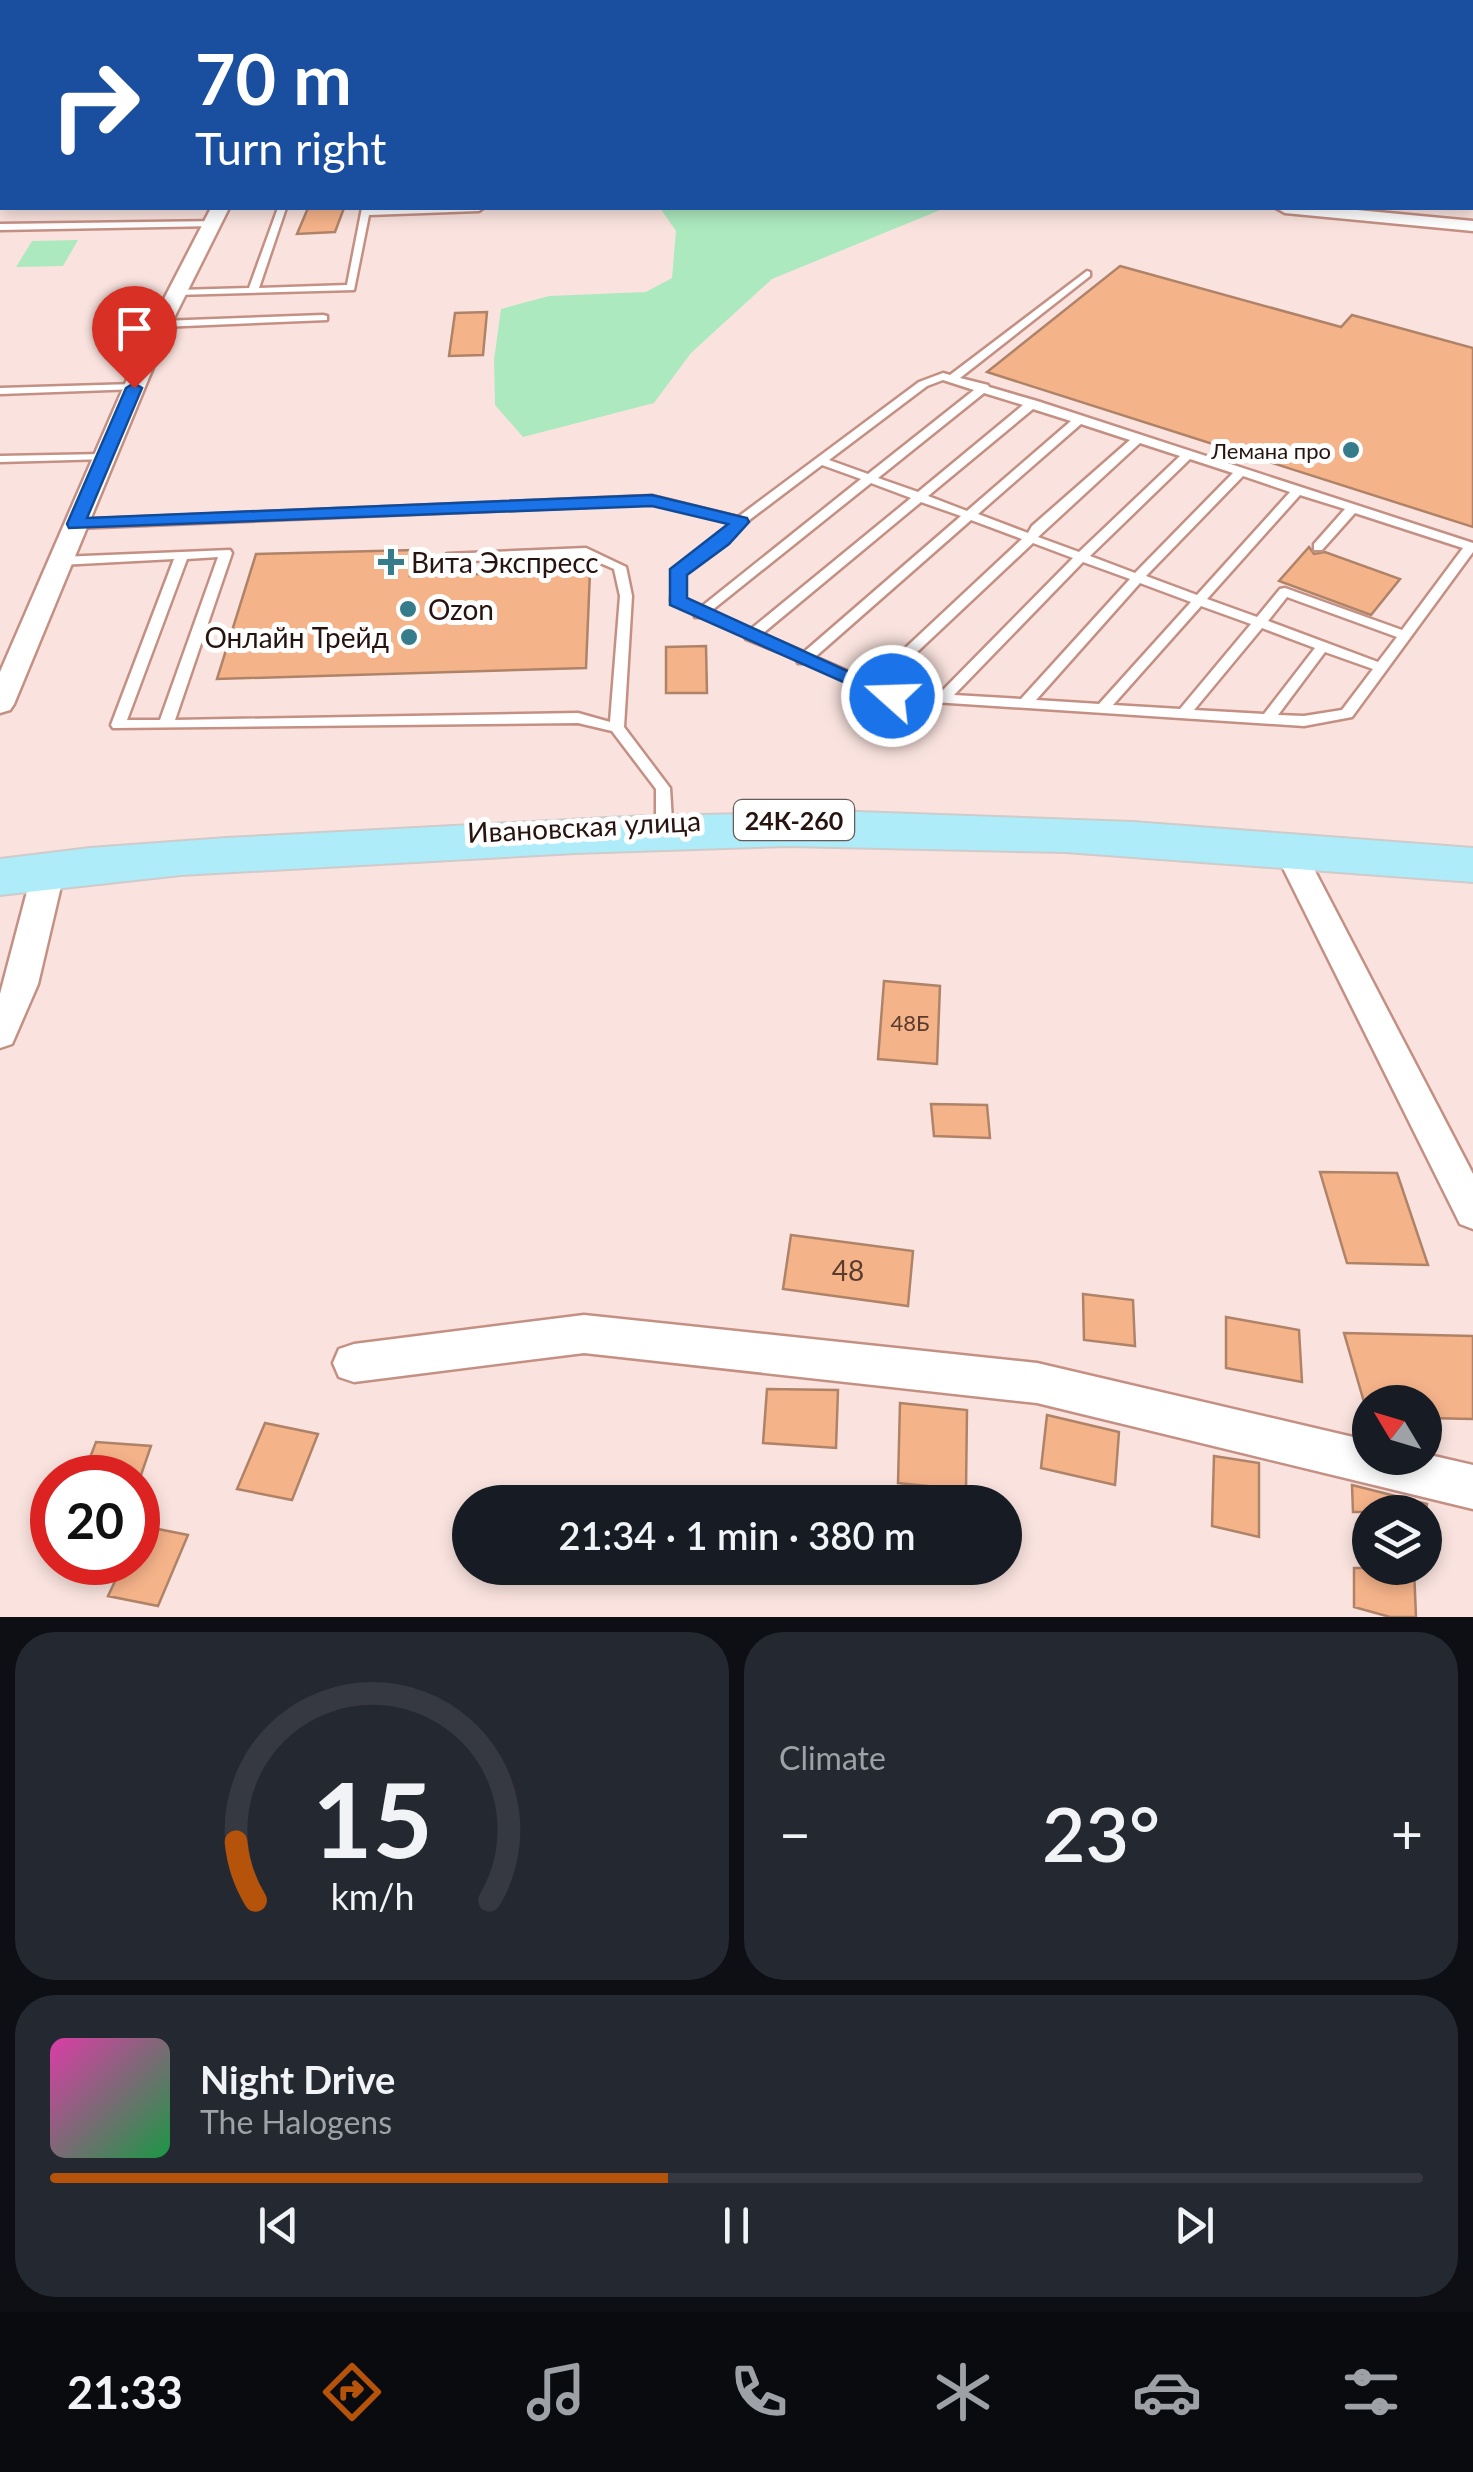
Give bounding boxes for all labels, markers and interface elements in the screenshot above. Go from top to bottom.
text: 70 m [195,36,352,120]
icon: right [30,40,160,170]
text: Turn right [195,121,386,175]
pin [92,286,177,389]
icon: arrive [107,301,162,356]
place label: Лемана про [1210,437,1331,464]
marker: Лемана про [1340,439,1362,461]
place label: Вита Экспресс [411,545,599,579]
marker: Вита Экспресс [380,551,402,573]
place label: Ozon [428,592,494,626]
marker: Ozon [397,598,419,620]
place label: Онлайн Трейд [204,620,389,654]
marker: Онлайн Трейд [398,626,420,648]
position arrow [840,644,944,748]
road number: 24К-260 [734,800,854,840]
street label: Ивановская улица [466,803,702,849]
house number: 48Б [890,1009,930,1036]
house number: 48 [832,1253,864,1287]
north arrow [1352,1385,1442,1475]
map controls [1352,1385,1442,1585]
speed limit sign: 20 [30,1455,160,1585]
button: layers [1352,1495,1442,1585]
text: 21:34 · 1 min · 380 m [559,1512,915,1558]
text: Climate [779,1738,886,1777]
text: 15 [312,1755,432,1880]
text: 23° [1042,1788,1160,1878]
text: − [779,1800,811,1866]
text: + [1391,1800,1423,1866]
text: km/h [330,1875,414,1918]
text: Night Drive [200,2056,395,2102]
text: The Halogens [200,2102,392,2141]
icon: previous [251,2198,306,2253]
icon: pause [709,2198,764,2253]
icon: next [1167,2198,1222,2253]
icon: directions [317,2357,387,2427]
icon: music [521,2357,591,2427]
icon: phone [724,2357,794,2427]
icon: climate [928,2357,998,2427]
icon: car [1132,2357,1202,2427]
icon: filters [1336,2357,1406,2427]
text: 21:33 [67,2365,183,2419]

